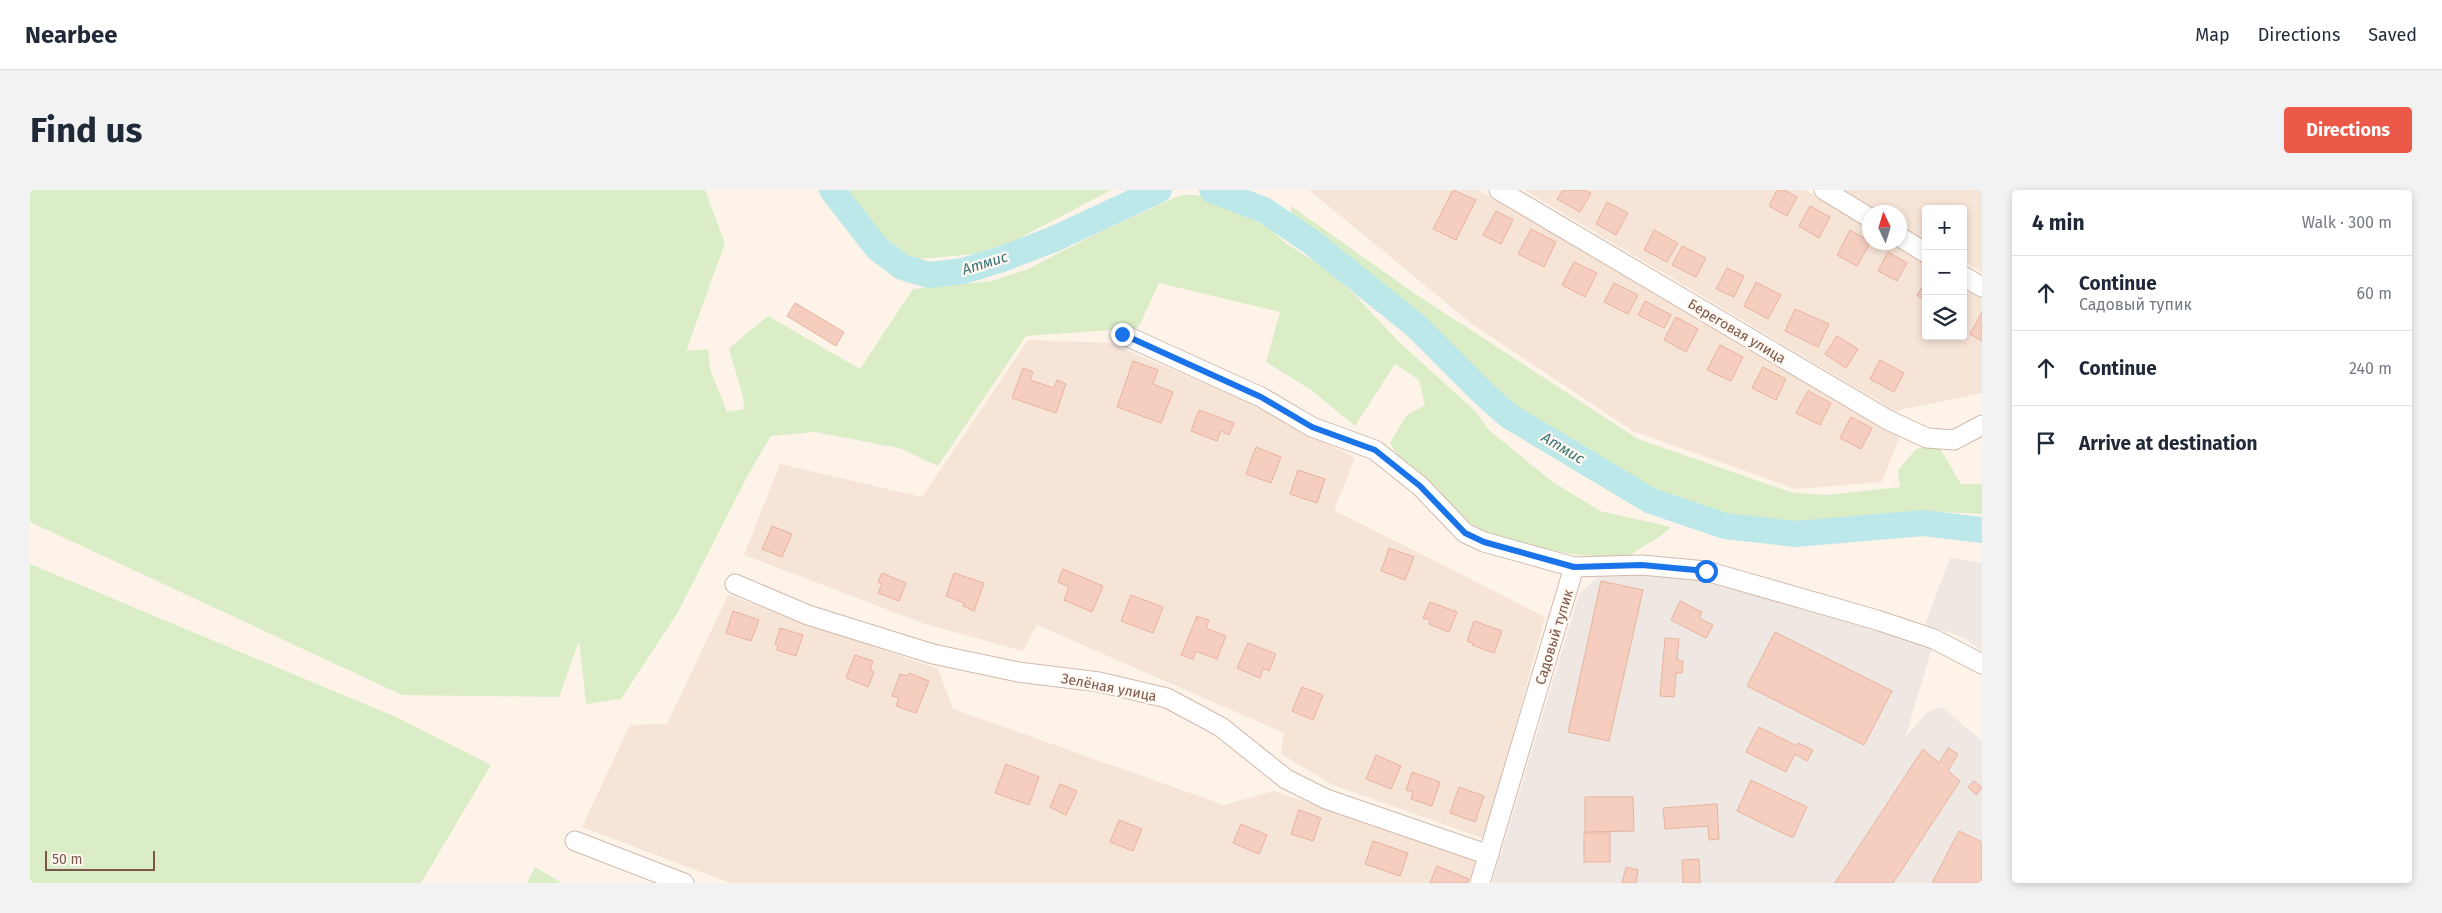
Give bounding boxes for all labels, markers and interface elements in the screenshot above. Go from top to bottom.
text: Nearbee [25,21,118,49]
text: Map [2195,24,2230,46]
text: Directions [2258,24,2340,46]
text: Saved [2368,24,2417,46]
button: Directions [2284,107,2412,153]
text: Find us [30,109,142,151]
north arrow [1862,205,1907,250]
map controls [1922,205,1967,340]
button: + [1922,205,1967,250]
text: 4 min [2032,210,2085,236]
text: Walk · 300 m [2302,213,2392,232]
water label: Атмис [959,247,1011,279]
button: − [1922,250,1967,295]
text: Continue [2079,272,2157,295]
icon: ahead [2032,279,2060,307]
text: 60 m [2357,284,2392,303]
street label: Береговая улица [1685,295,1789,367]
button: layers [1922,295,1967,340]
text: Садовый тупик [2079,295,2192,314]
route end [1111,323,1134,346]
icon: ahead [2032,354,2060,382]
text: Continue [2079,357,2157,380]
text: 240 m [2349,359,2392,378]
water label: Атмис [1537,428,1588,468]
icon: arrive [2032,429,2060,457]
text: Arrive at destination [2079,432,2258,455]
route start [1695,560,1718,583]
street label: Садовый тупик [1532,587,1577,687]
street label: Зелёная улица [1060,670,1158,705]
scale bar [45,848,155,871]
text: 50 m [52,851,83,868]

